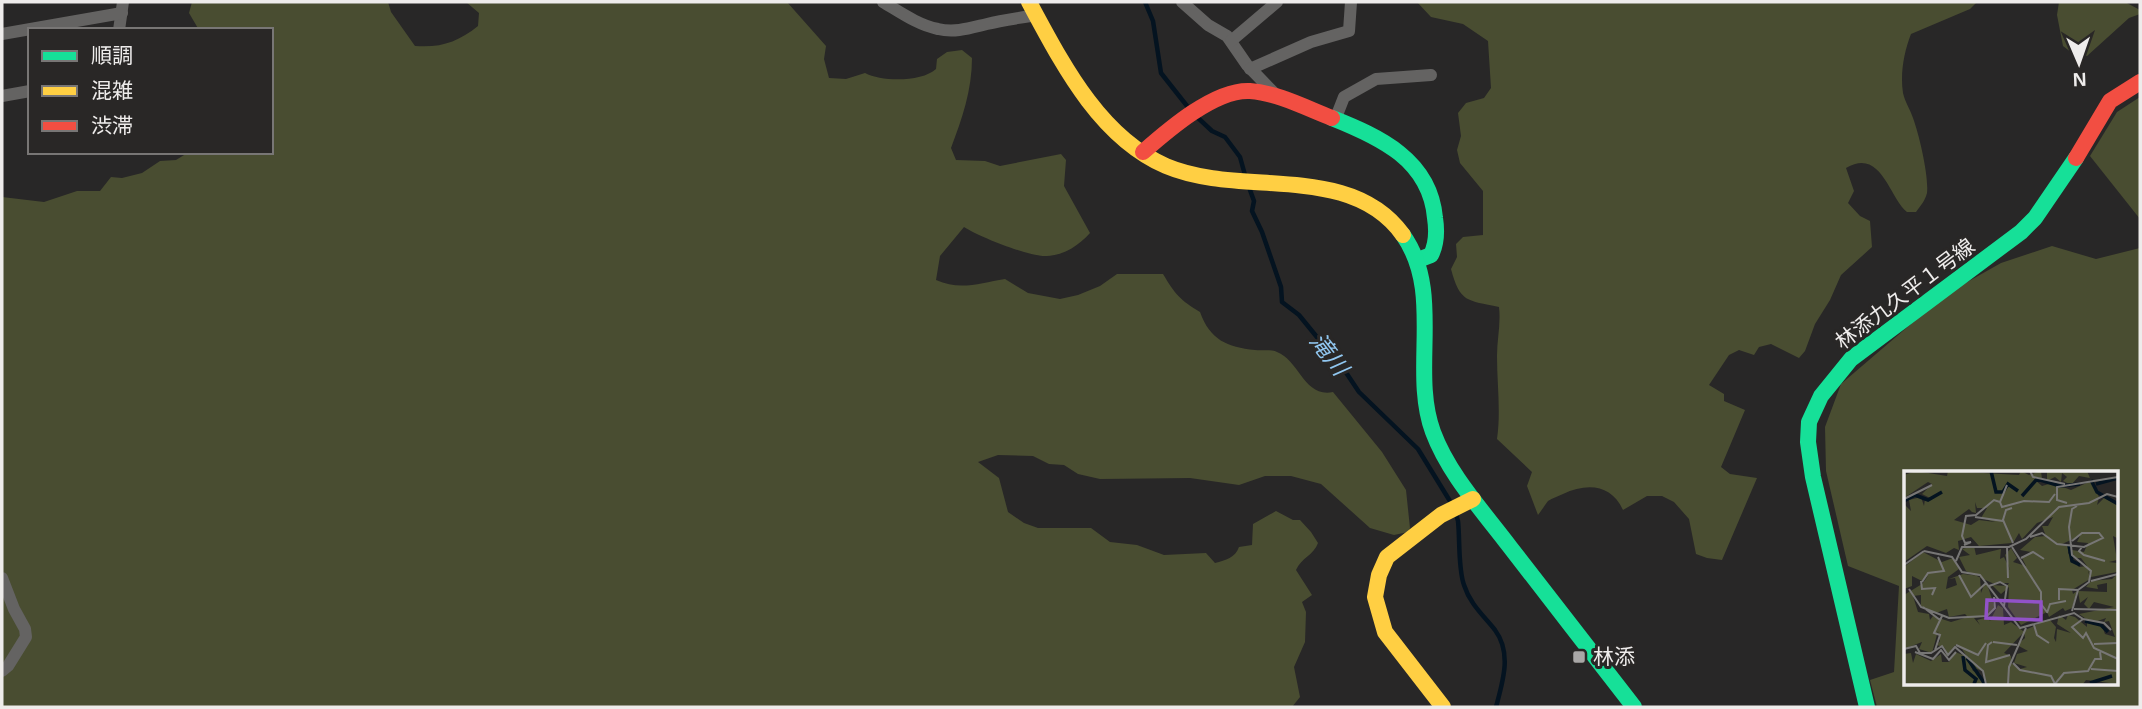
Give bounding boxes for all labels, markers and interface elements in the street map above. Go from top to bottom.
legend [28,28,273,154]
north arrow [2044,28,2114,98]
text: 順調 [91,44,133,67]
text: N [2072,69,2087,90]
text: 混雑 [91,79,133,102]
text: 渋滞 [91,114,133,137]
street label: 林添九久平１号線 [1831,234,1979,353]
water label: 滝川 [1305,328,1355,382]
inset map [1904,471,2118,684]
place label: 林添 [1593,645,1635,668]
marker: 林添 [1571,649,1587,665]

